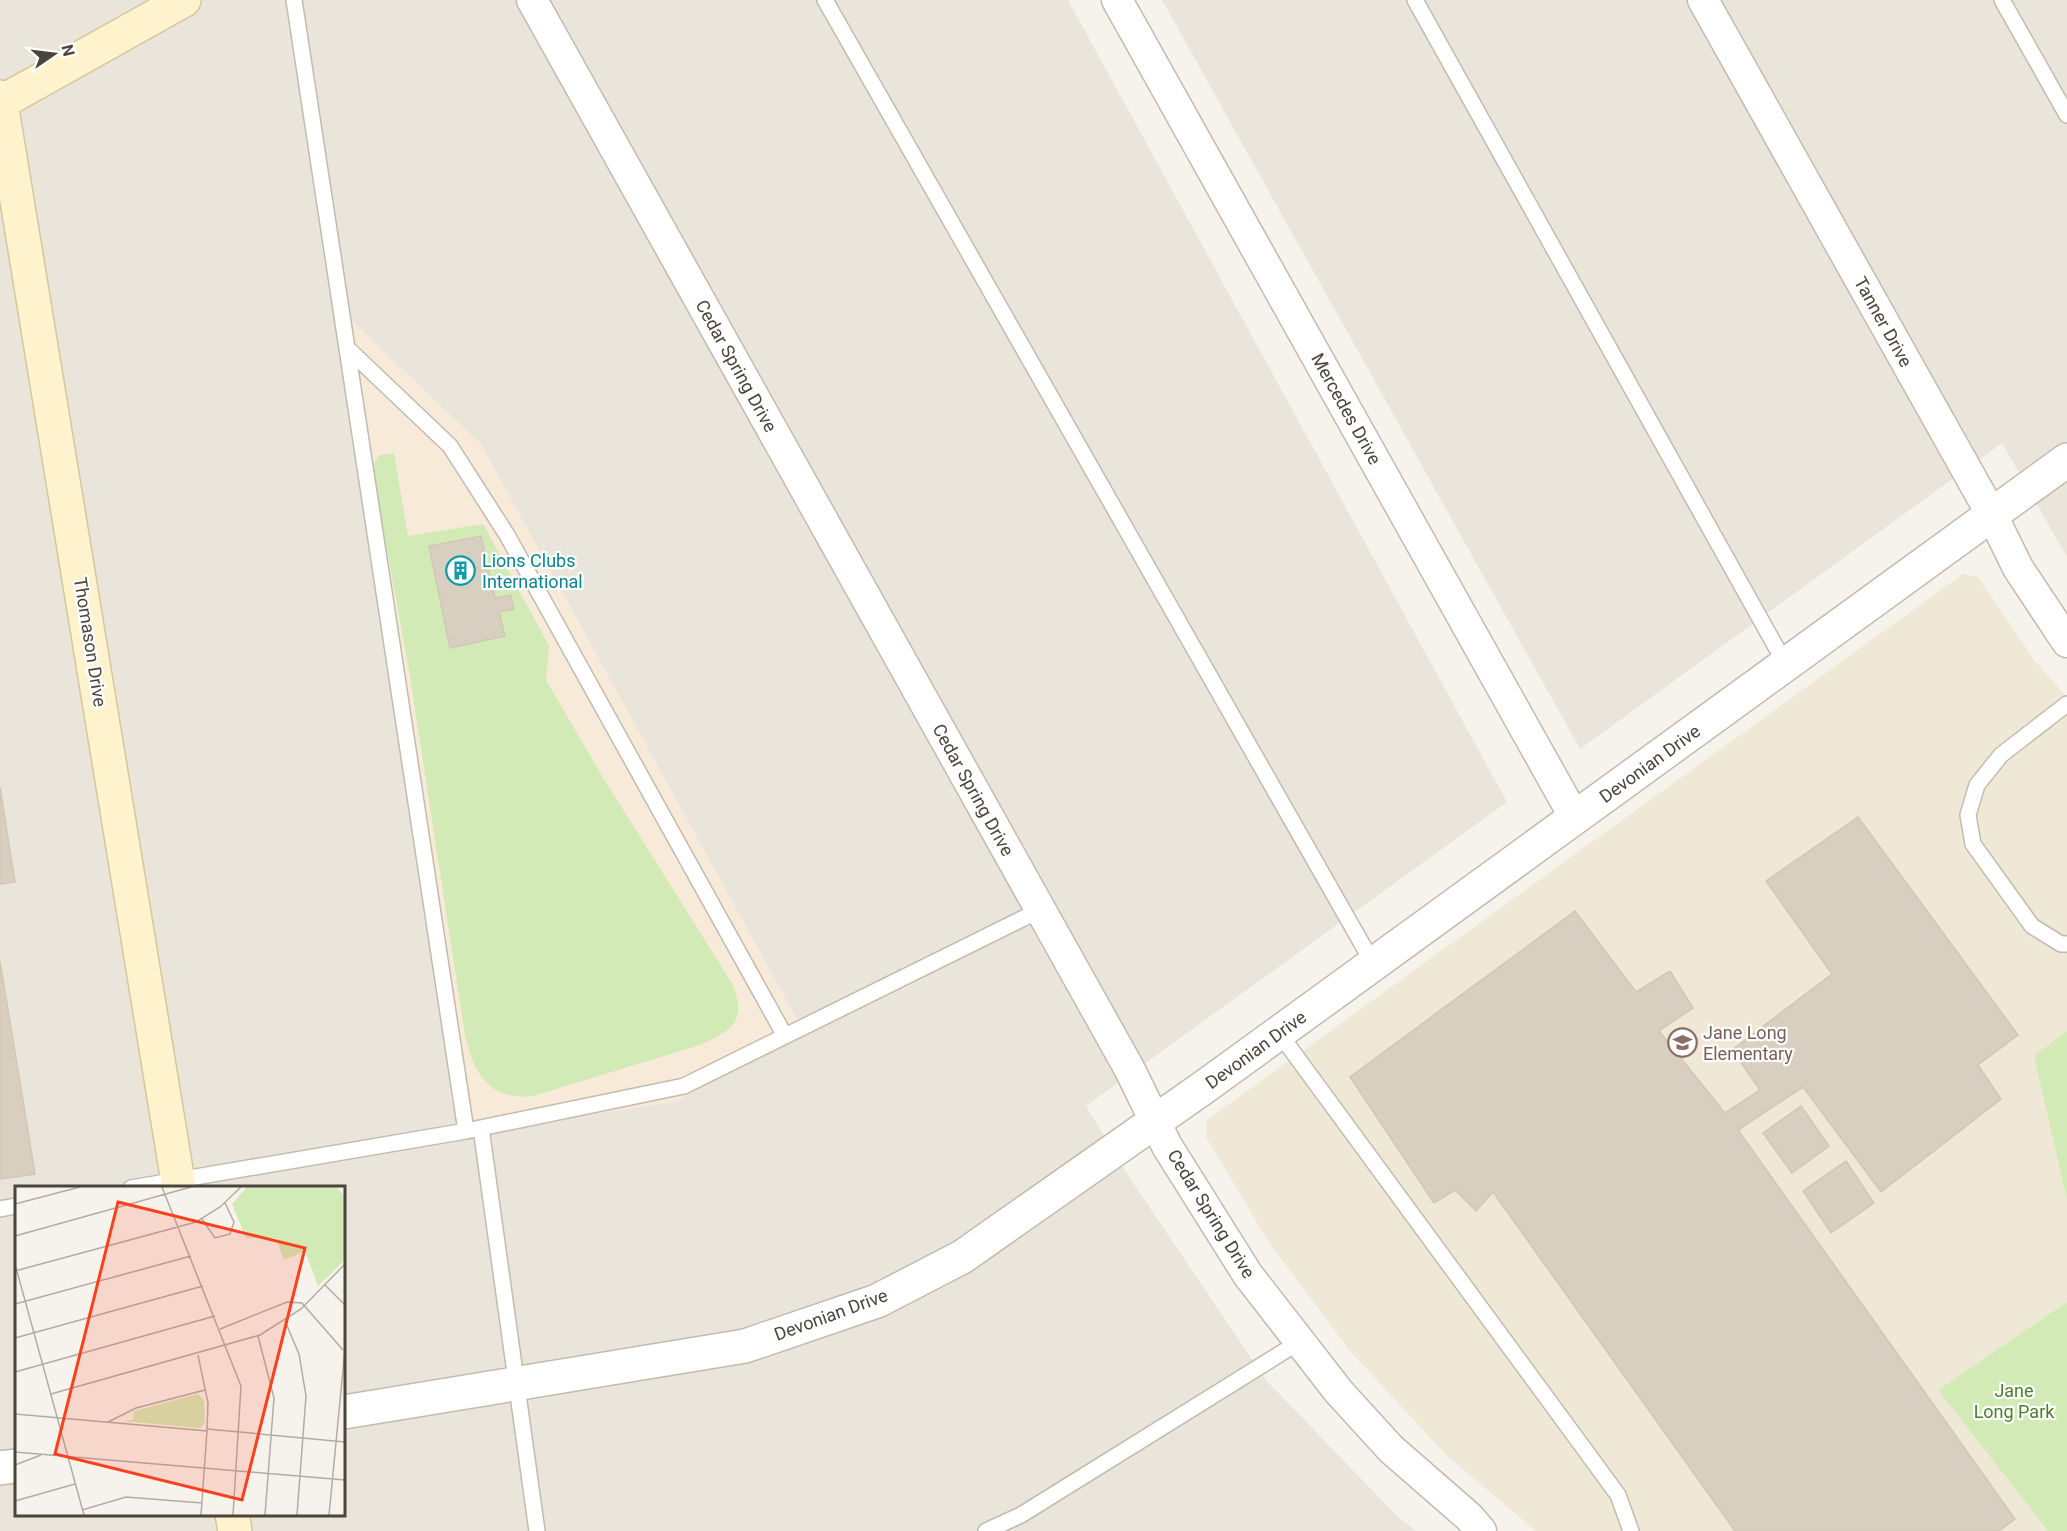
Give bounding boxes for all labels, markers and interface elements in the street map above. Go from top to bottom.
north arrow [24,24,84,84]
text: N [57,43,79,58]
street label: Tanner Drive [1850,273,1917,371]
street label: Cedar Spring Drive [691,296,781,436]
street label: Mercedes Drive [1307,349,1386,468]
place label: Lions Clubs International [482,550,583,592]
building icon: Lions Clubs International [445,555,477,587]
street label: Thomason Drive [70,576,111,708]
street label: Cedar Spring Drive [928,720,1018,860]
street label: Devonian Drive [1595,720,1704,807]
street label: Devonian Drive [1201,1006,1310,1093]
place label: Jane Long Elementary [1703,1022,1793,1064]
school or university icon: Jane Long Elementary [1666,1027,1698,1059]
street label: Cedar Spring Drive [1163,1145,1260,1282]
inset map [15,1186,345,1516]
street label: Devonian Drive [771,1284,890,1345]
park label: Jane Long Park [1974,1380,2055,1422]

